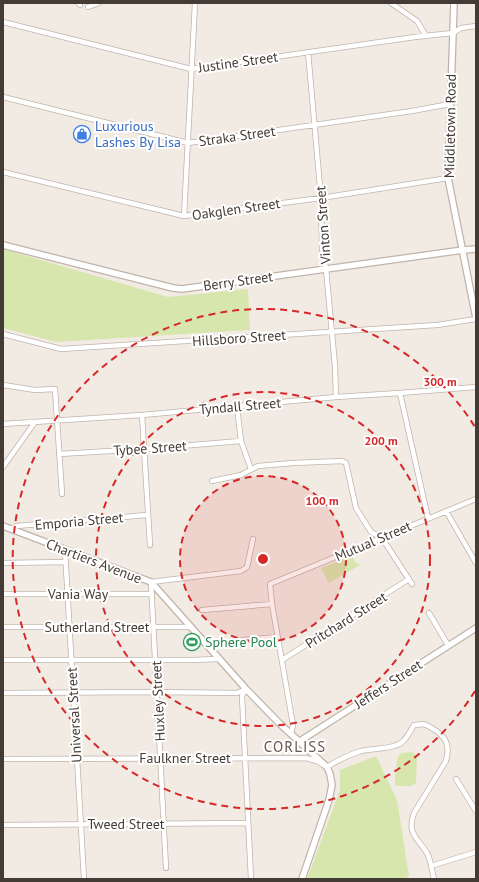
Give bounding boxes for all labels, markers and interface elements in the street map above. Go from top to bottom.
street label: Justine Street [196,47,279,77]
street label: Middletown Road [440,74,460,178]
place label: Luxurious Lashes By Lisa [95,117,181,151]
street label: Straka Street [198,122,277,150]
shop icon: Luxurious Lashes By Lisa [72,124,92,144]
street label: Vinton Street [311,185,335,266]
street label: Oakglen Street [191,194,282,224]
street label: Berry Street [202,267,274,295]
street label: Hillsboro Street [191,326,287,350]
text: 300 m [423,374,457,389]
street label: Tyndall Street [198,393,282,419]
text: 200 m [364,433,398,448]
street label: Tybee Street [113,436,188,460]
text: 100 m [305,493,339,508]
street label: Emporia Street [34,508,124,534]
street label: Mutual Street [332,517,414,565]
street label: Chartiers Avenue [44,534,144,588]
centre of rings [256,552,270,566]
street label: Vania Way [47,585,109,603]
street label: Pritchard Street [302,588,390,652]
street label: Sutherland Street [45,618,150,636]
sports icon: Sphere Pool [182,632,202,652]
place label: Sphere Pool [205,633,277,651]
street label: Jeffers Street [350,655,425,713]
street label: Huxley Street [147,660,169,742]
street label: Universal Street [63,667,85,763]
district label: CORLISS [264,737,326,756]
street label: Faulkner Street [139,749,231,767]
street label: Tweed Street [87,815,165,833]

